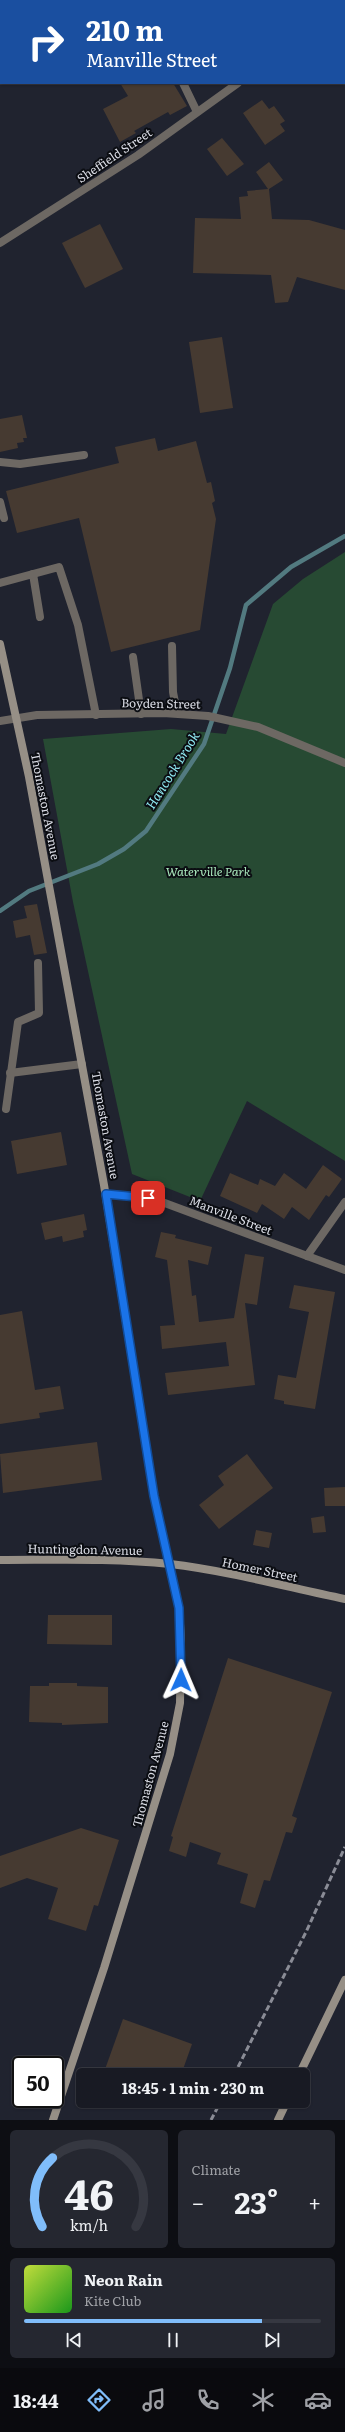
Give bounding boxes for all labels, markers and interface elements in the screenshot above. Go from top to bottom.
text: 210 m [86,8,163,50]
icon: right [20,16,72,68]
text: Manville Street [86,46,217,73]
street label: Sheffield Street [73,123,155,187]
street label: Boyden Street [121,693,201,713]
water label: Hancock Brook [141,727,204,812]
street label: Thomaston Avenue [27,751,65,861]
park label: Waterville Park [166,862,251,880]
street label: Thomaston Avenue [88,1070,124,1180]
pin [131,1181,165,1215]
icon: arrive [137,1187,159,1209]
street label: Manville Street [187,1191,275,1239]
street label: Huntingdon Avenue [27,1539,143,1559]
street label: Homer Street [220,1552,300,1586]
position arrow [160,1659,202,1701]
street label: Thomaston Avenue [127,1719,173,1829]
speed limit sign: 50 [12,2056,64,2108]
text: 18:45 · 1 min · 230 m [122,2076,264,2099]
text: Climate [192,2160,240,2179]
text: 46 [64,2161,113,2223]
text: 23° [234,2179,278,2223]
text: − [192,2185,204,2218]
text: + [308,2185,321,2218]
text: km/h [70,2214,108,2235]
text: Neon Rain [84,2268,163,2291]
text: Kite Club [84,2291,141,2310]
icon: previous [63,2329,85,2351]
icon: pause [162,2329,184,2351]
icon: next [261,2329,283,2351]
icon: directions [85,2386,113,2414]
icon: music [140,2386,168,2414]
icon: phone [194,2386,222,2414]
icon: climate [249,2386,277,2414]
icon: car [304,2386,332,2414]
text: 18:44 [13,2387,59,2414]

